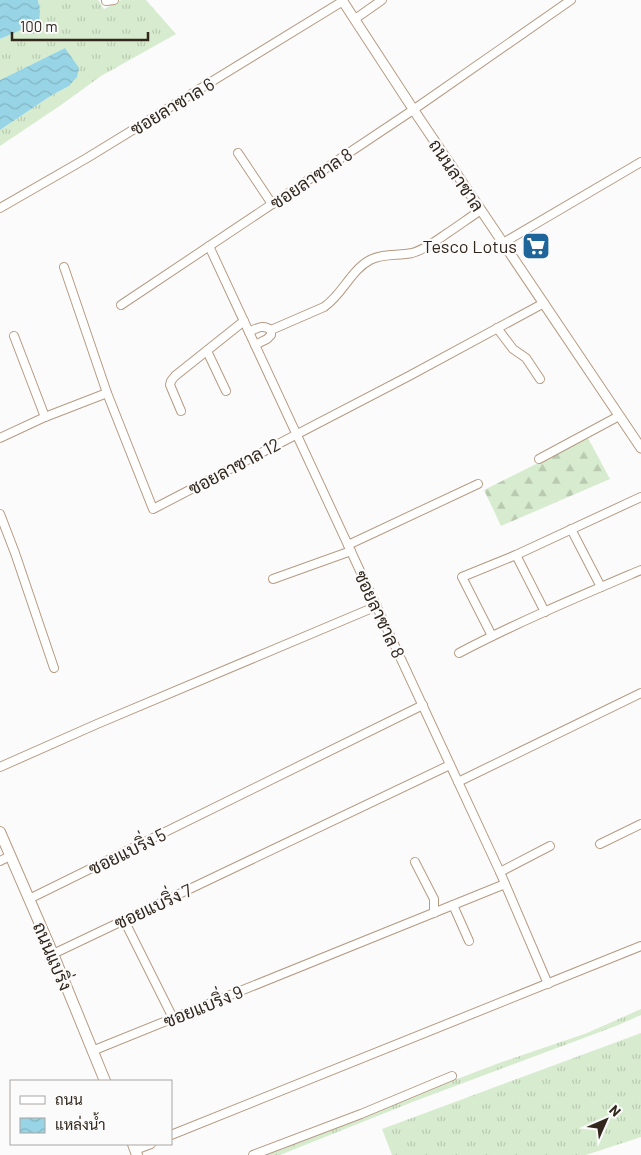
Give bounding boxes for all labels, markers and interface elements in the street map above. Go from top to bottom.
scale bar [12,10,149,42]
text: 100 m [20,17,58,35]
street label: ซอยลาซาล 6 [126,72,218,140]
street label: ถนนลาซาล [425,135,489,215]
street label: ซอยลาซาล 8 [266,142,356,214]
supermarket icon: Tesco Lotus [521,231,551,261]
place label: Tesco Lotus [422,235,517,257]
street label: ซอยลาซาล 12 [184,433,284,499]
street label: ซอยลาซาล 8 [350,567,410,661]
street label: ซอยแบริ่ง 5 [83,820,169,879]
street label: ซอยแบริ่ง 7 [109,875,196,934]
street label: ถนนแบริ่ง [29,917,80,994]
street label: ซอยแบริ่ง 9 [159,977,246,1032]
legend [10,1080,172,1145]
text: ถนน [55,1090,83,1108]
north arrow [581,1095,631,1145]
text: N [606,1101,625,1120]
text: แหล่งน้ำ [55,1112,106,1133]

